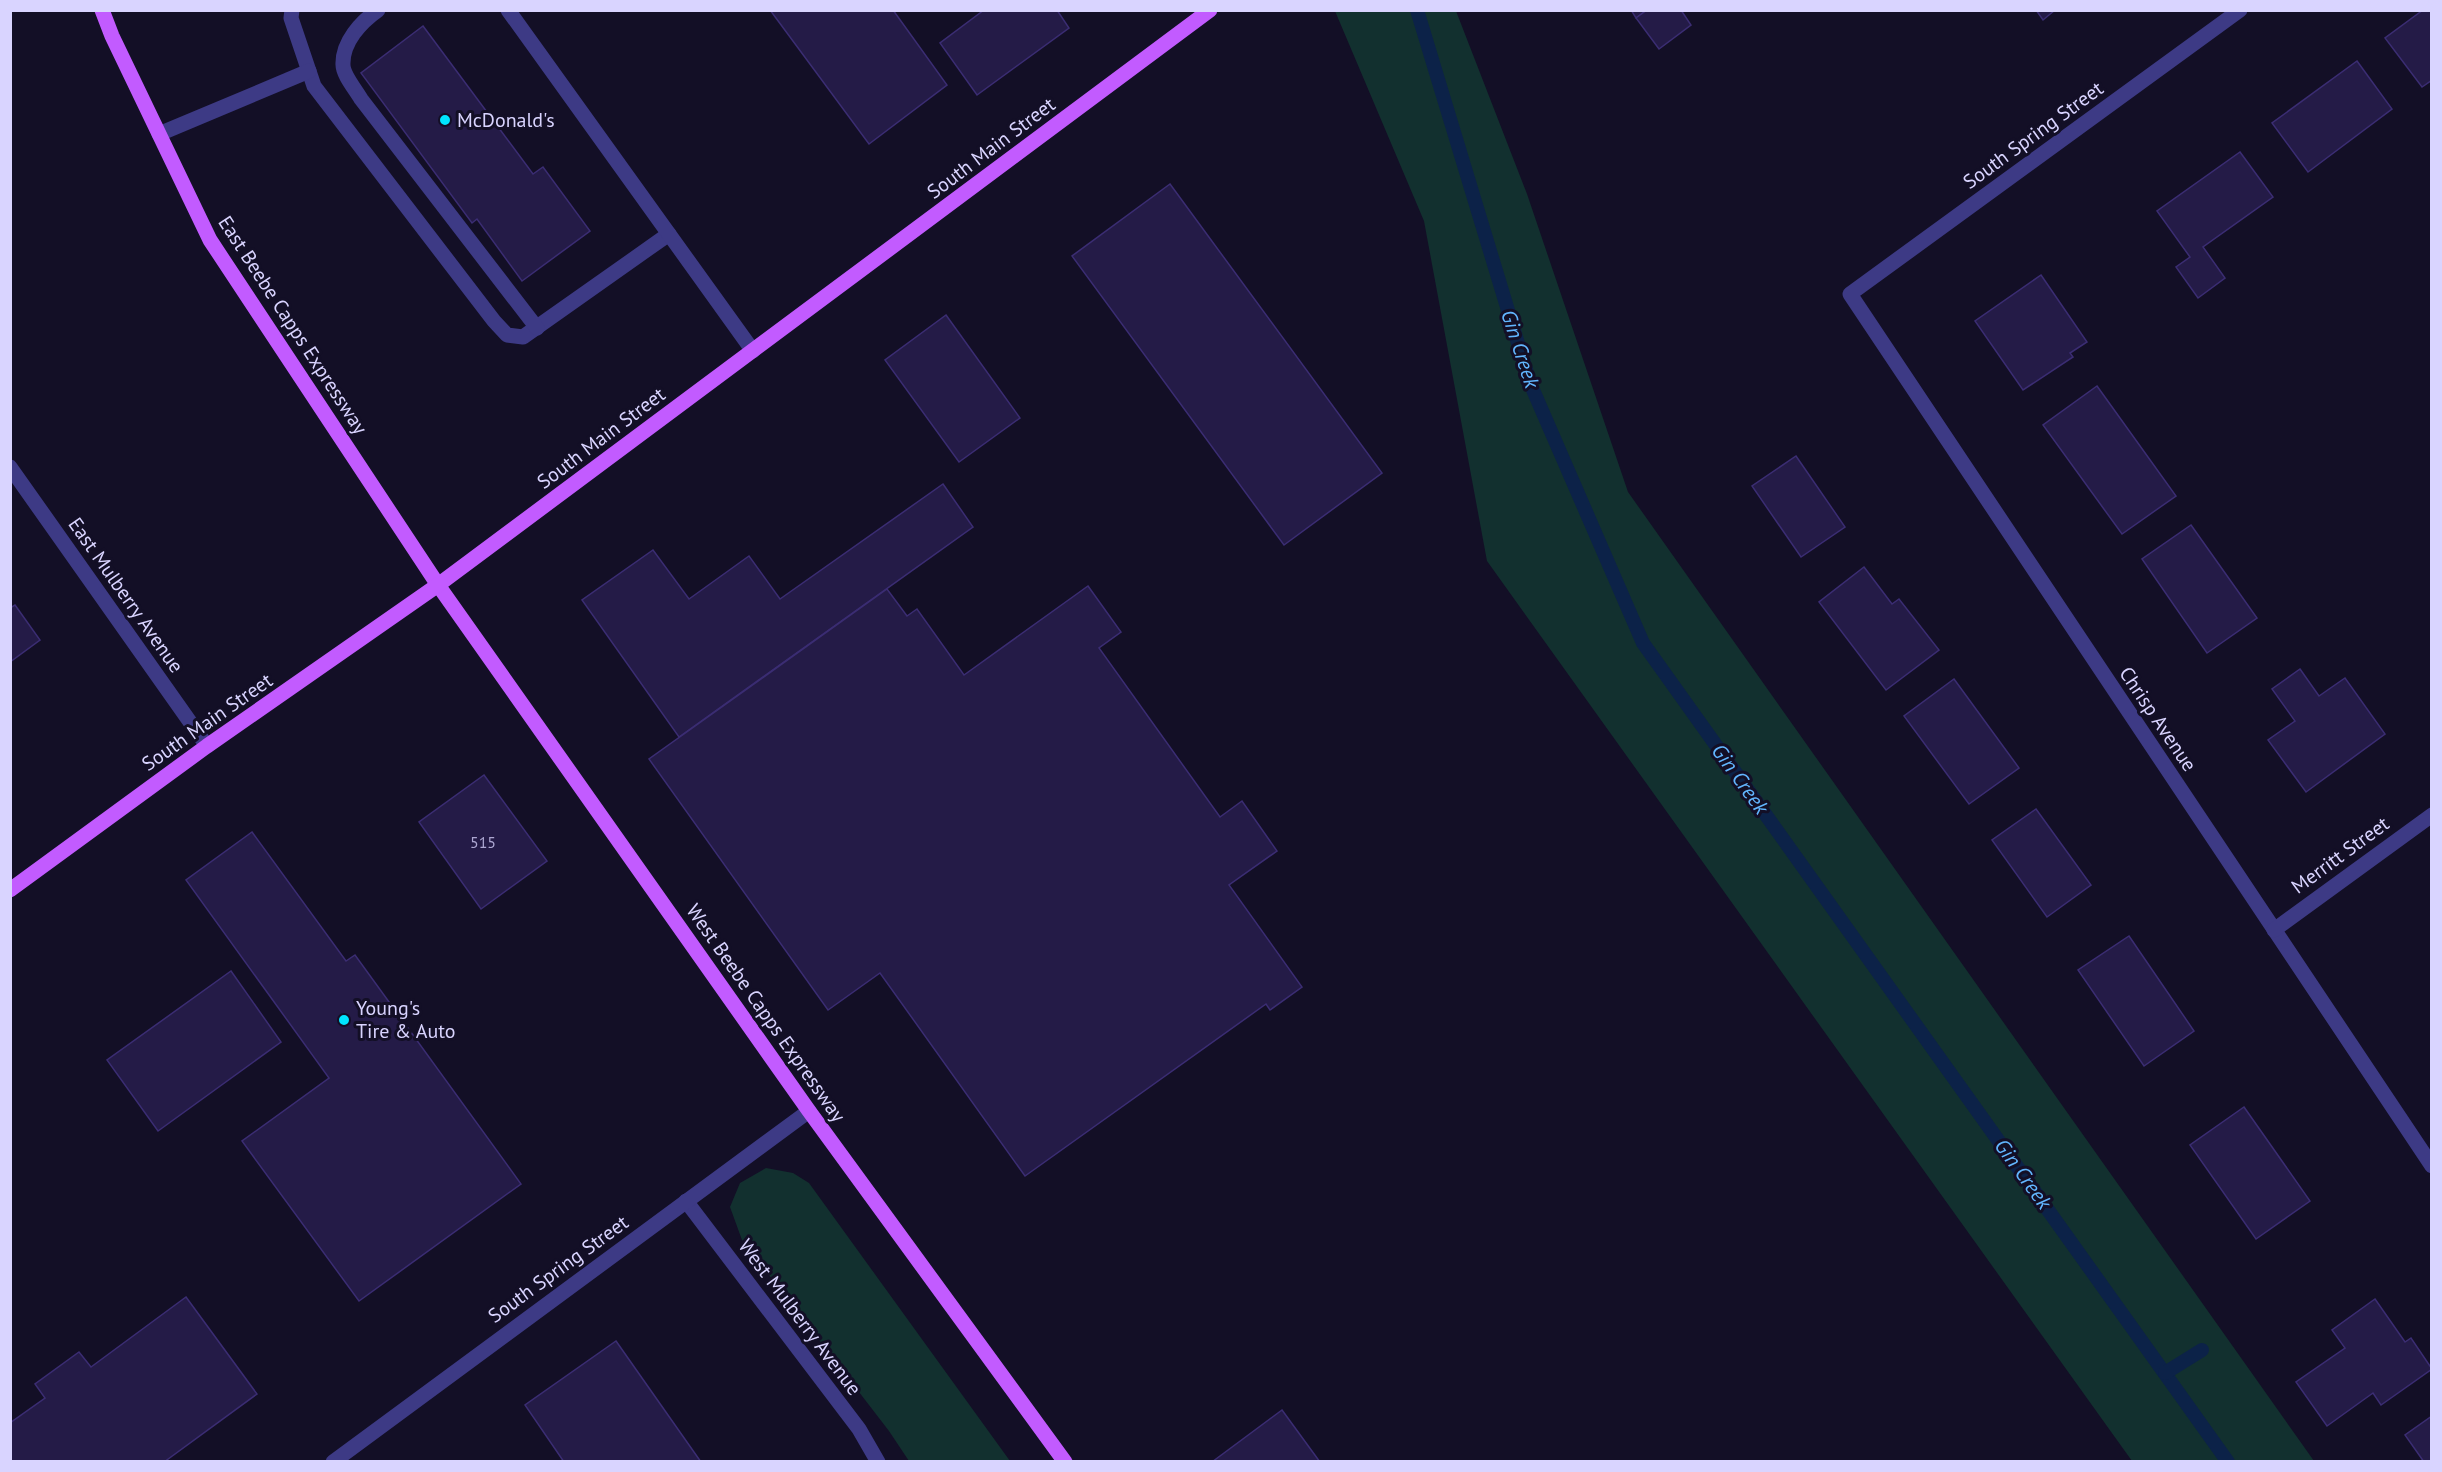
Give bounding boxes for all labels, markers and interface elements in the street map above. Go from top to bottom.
street label: South Spring Street [1958,75,2108,195]
street label: South Main Street [922,91,1060,205]
place label: McDonald's [457,107,555,133]
marker: McDonald's [438,113,452,127]
street label: East Beebe Capps Expressway [213,211,374,440]
water label: Gin Creek [1495,306,1546,393]
street label: South Main Street [532,381,670,495]
street label: East Mulberry Avenue [63,512,189,678]
street label: Chrisp Avenue [2113,662,2203,776]
street label: South Main Street [137,667,278,777]
water label: Gin Creek [1706,738,1776,821]
street label: Merritt Street [2286,811,2394,899]
house number: 515 [470,832,496,852]
street label: West Beebe Capps Expressway [681,899,852,1128]
place label: Young's Tire & Auto [356,995,456,1044]
marker: Young's Tire & Auto [337,1013,351,1027]
water label: Gin Creek [1989,1133,2059,1216]
street label: South Spring Street [483,1209,633,1329]
street label: West Mulberry Avenue [733,1234,867,1400]

